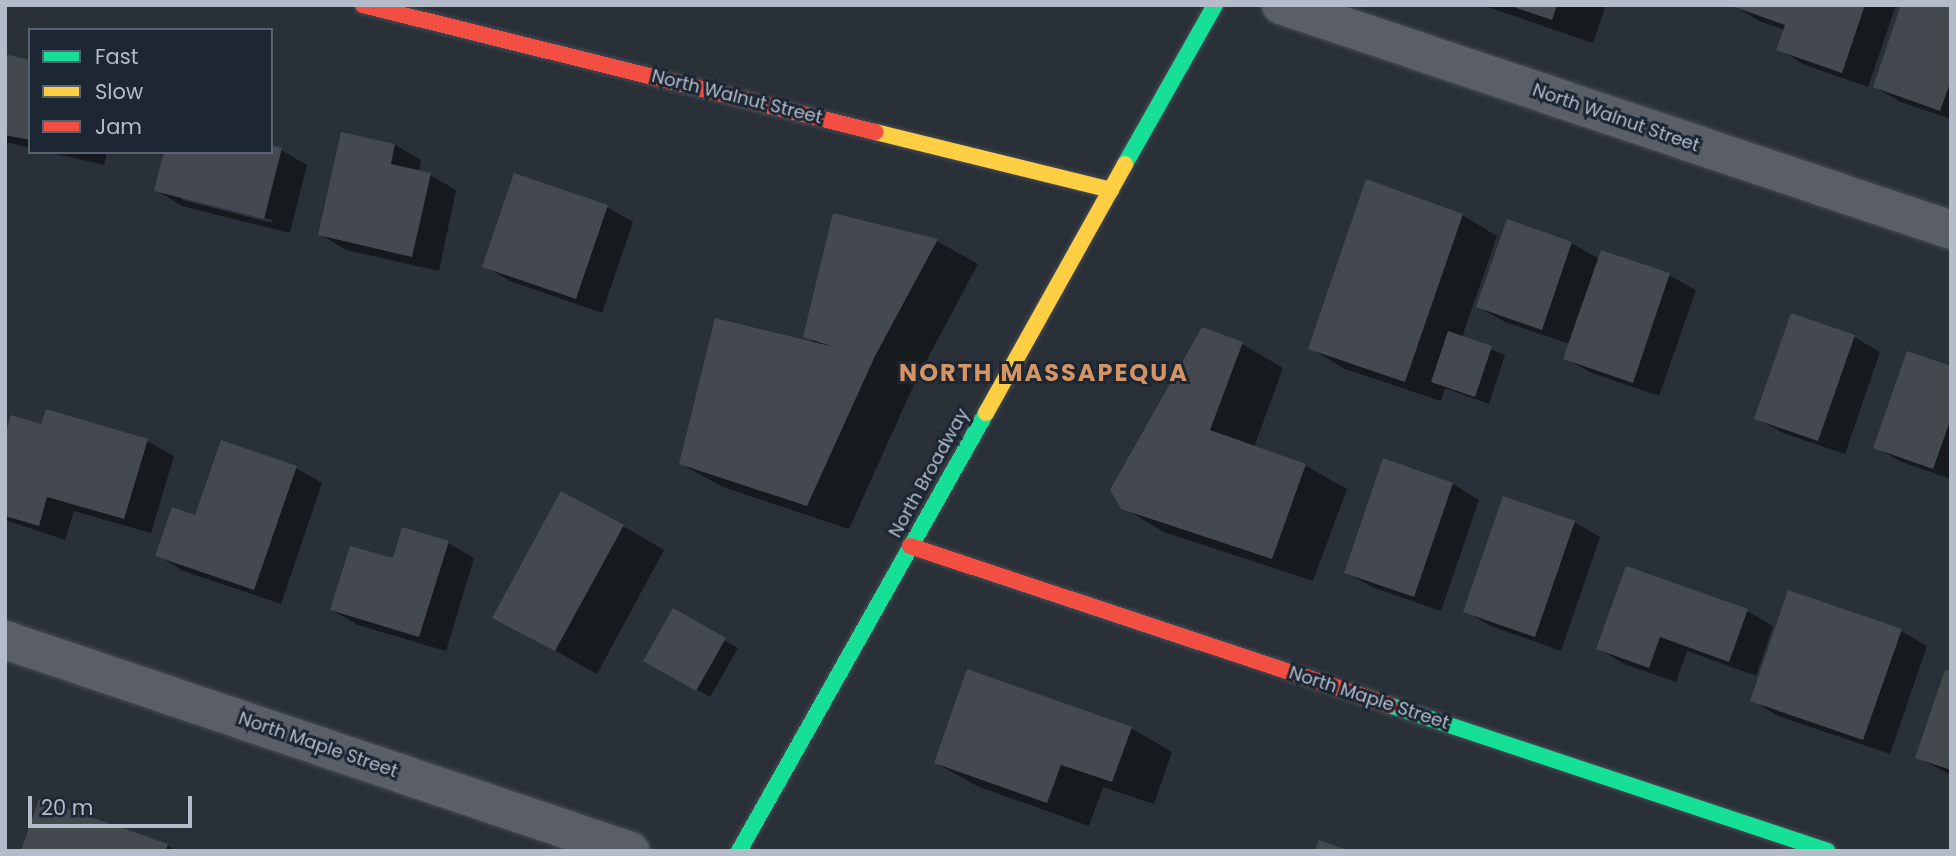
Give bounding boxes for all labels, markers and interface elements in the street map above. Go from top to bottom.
legend [28,28,273,154]
text: Fast [95,42,138,71]
street label: North Walnut Street [649,65,825,129]
text: Slow [95,77,143,106]
street label: North Walnut Street [1530,79,1702,157]
text: Jam [95,112,142,141]
district label: NORTH MASSAPEQUA [901,359,1187,387]
street label: North Broadway [885,405,973,541]
street label: North Maple Street [1286,662,1452,734]
street label: North Maple Street [236,708,400,782]
scale bar [32,782,196,826]
text: 20 m [41,793,94,822]

